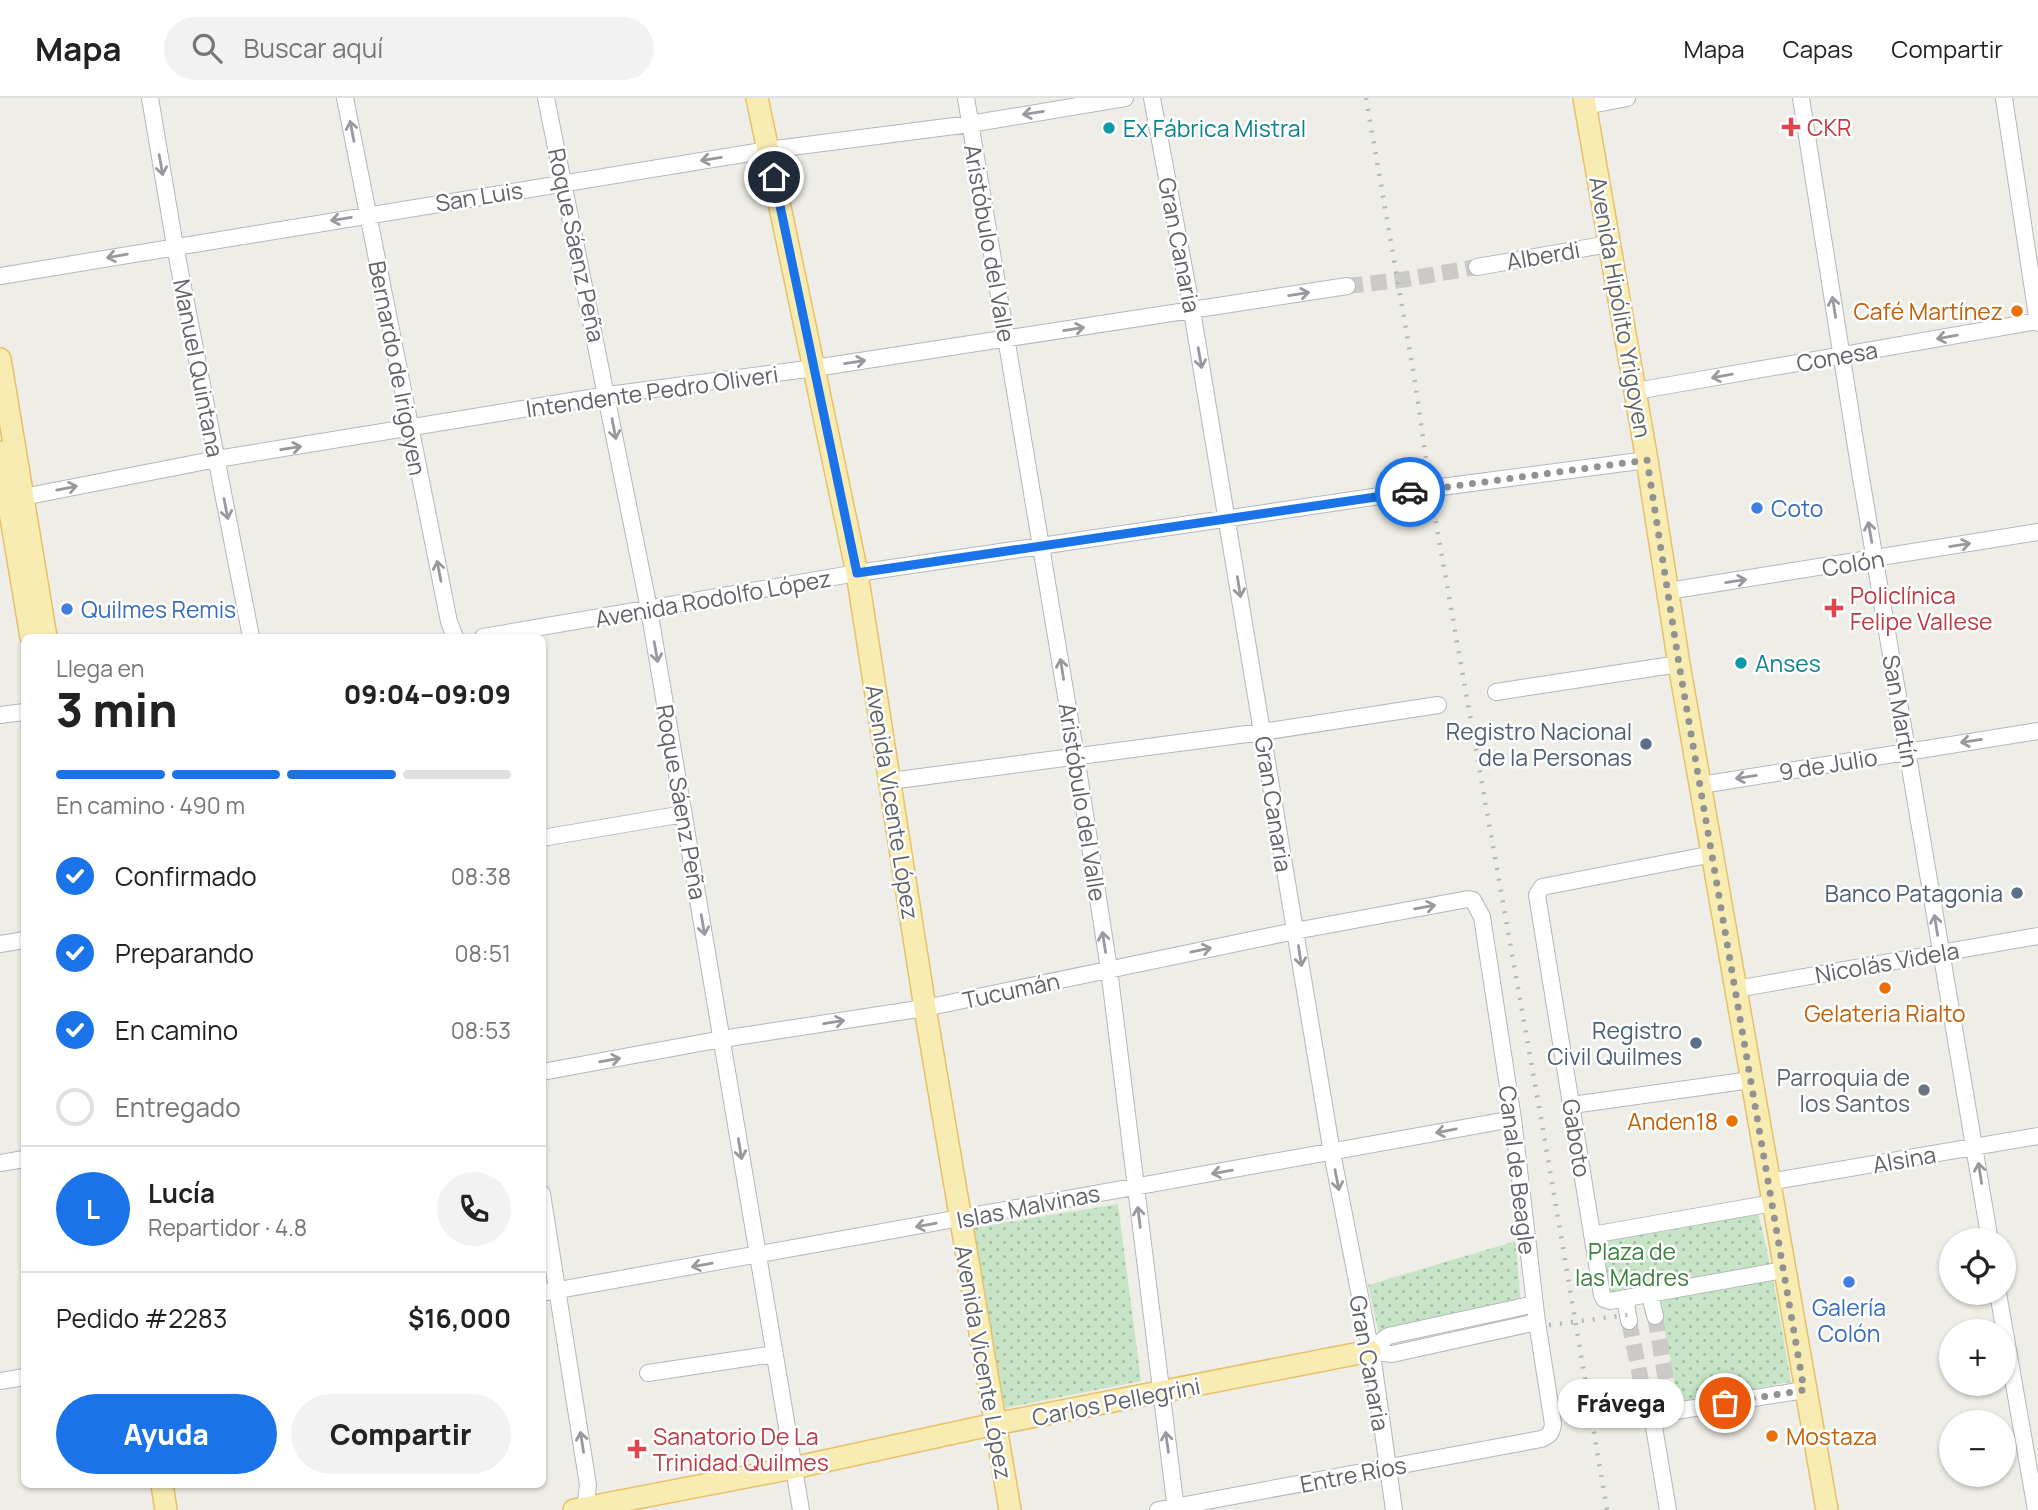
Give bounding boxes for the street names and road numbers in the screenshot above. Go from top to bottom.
street label: Aristóbulo del Valle [957,142,1023,344]
street label: Roque Sáenz Peña [541,145,613,345]
street label: San Luis [433,173,525,219]
street label: Avenida Hipólito Yrigoyen [1582,174,1660,440]
street label: Gran Canaria [1151,175,1209,315]
street label: Alberdi [1504,233,1582,277]
street label: Bernardo de Irigoyen [361,258,435,478]
street label: Manuel Quintana [166,276,232,460]
street label: Conesa [1794,333,1880,379]
street label: Intendente Pedro Oliveri [524,357,780,425]
street label: Colón [1820,542,1886,584]
street label: Avenida Rodolfo López [592,561,834,635]
street label: San Martín [1875,652,1927,770]
street label: Avenida Vicente López [859,682,927,922]
street label: Aristóbulo del Valle [1052,701,1114,903]
street label: Roque Sáenz Peña [649,702,715,902]
street label: Gran Canaria [1247,734,1301,874]
street label: 9 de Julio [1776,740,1880,788]
street label: Nicolás Videla [1812,934,1962,990]
street label: Tucumán [959,964,1063,1016]
street label: Canal de Beagle [1492,1084,1544,1256]
street label: Gaboto [1555,1097,1599,1179]
street label: Alsina [1870,1138,1938,1180]
street label: Islas Malvinas [954,1176,1102,1236]
street label: Avenida Vicente López [948,1242,1020,1482]
street label: Gran Canaria [1342,1293,1398,1433]
street label: Carlos Pellegrini [1029,1369,1203,1433]
street label: Entre Ríos [1297,1448,1409,1500]

